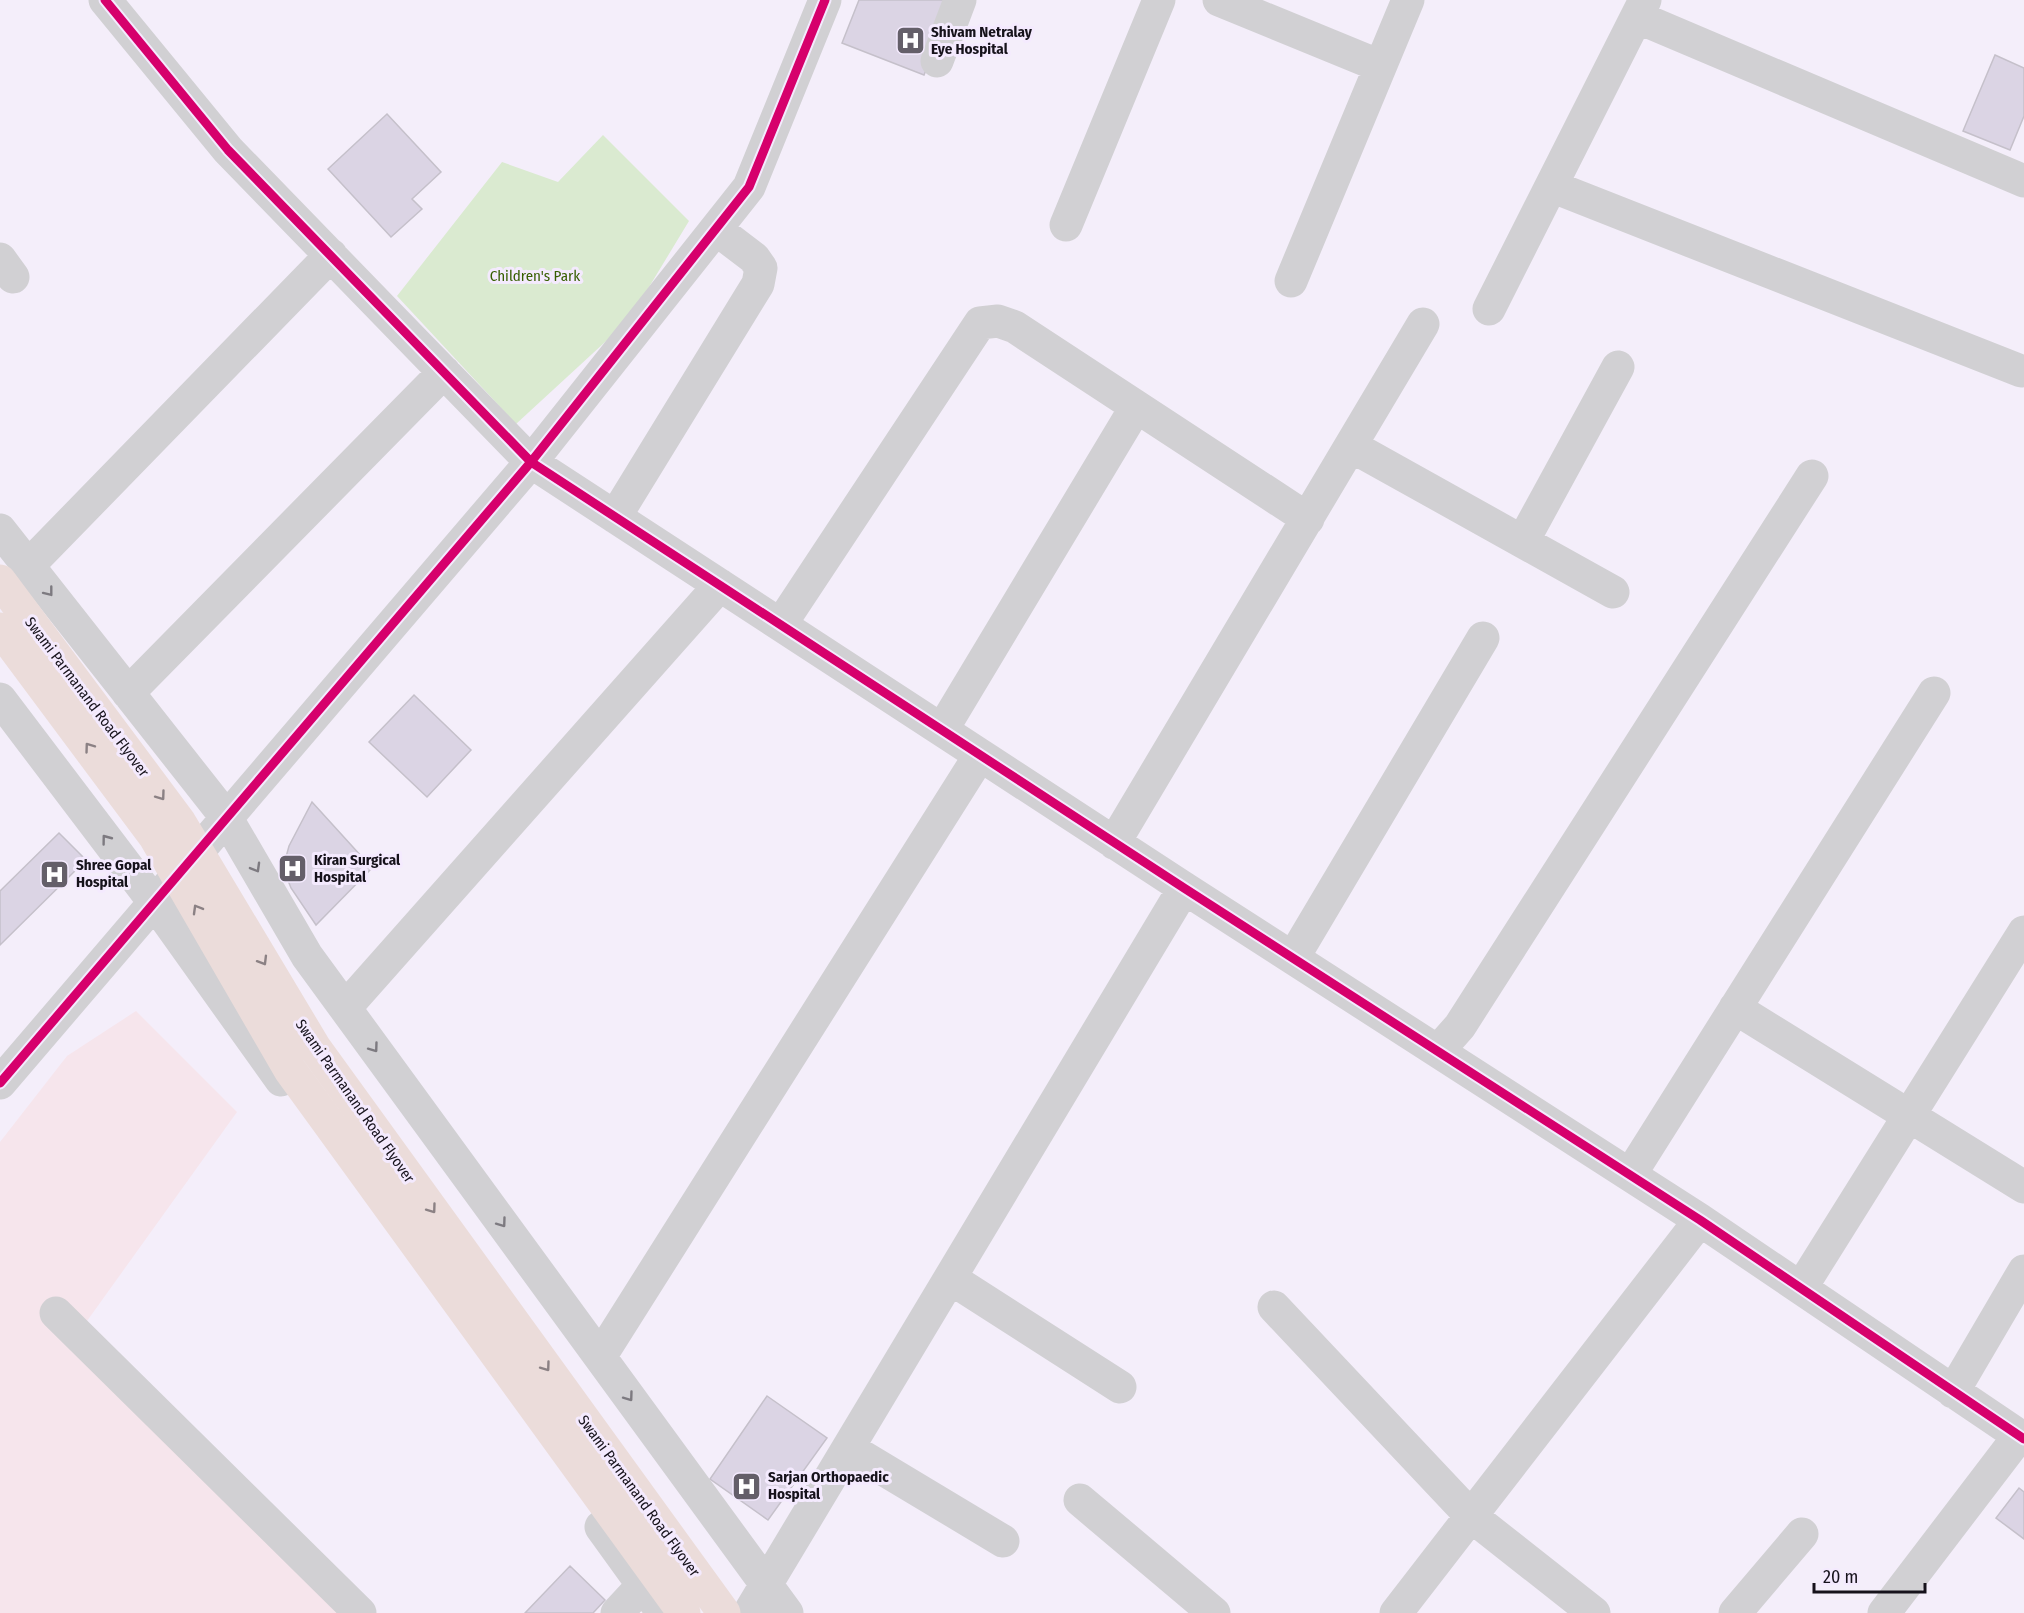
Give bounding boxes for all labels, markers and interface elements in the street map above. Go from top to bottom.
place label: Shivam Netralay Eye Hospital [931,23,1033,58]
hospital icon: Shivam Netralay Eye Hospital [894,25,926,57]
park label: Children's Park [490,267,580,285]
one-way arrow [42,586,53,597]
street label: Swami Parmanand Road Flyover [21,614,153,781]
one-way arrow [86,743,97,754]
one-way arrow [153,789,164,800]
one-way arrow [103,834,114,845]
place label: Kiran Surgical Hospital [314,851,401,886]
hospital icon: Kiran Surgical Hospital [277,853,309,885]
place label: Shree Gopal Hospital [76,856,152,891]
hospital icon: Shree Gopal Hospital [39,858,71,890]
one-way arrow [248,862,260,872]
one-way arrow [193,905,204,915]
one-way arrow [256,955,268,965]
street label: Swami Parmanand Road Flyover [292,1016,419,1187]
one-way arrow [367,1042,378,1053]
one-way arrow [424,1203,435,1214]
one-way arrow [495,1216,506,1227]
one-way arrow [539,1361,550,1372]
one-way arrow [622,1391,633,1402]
street label: Swami Parmanand Road Flyover [574,1412,704,1581]
place label: Sarjan Orthopaedic Hospital [768,1468,889,1503]
hospital icon: Sarjan Orthopaedic Hospital [731,1470,763,1502]
scale bar [1814,1556,1925,1594]
text: 20 m [1823,1566,1858,1588]

